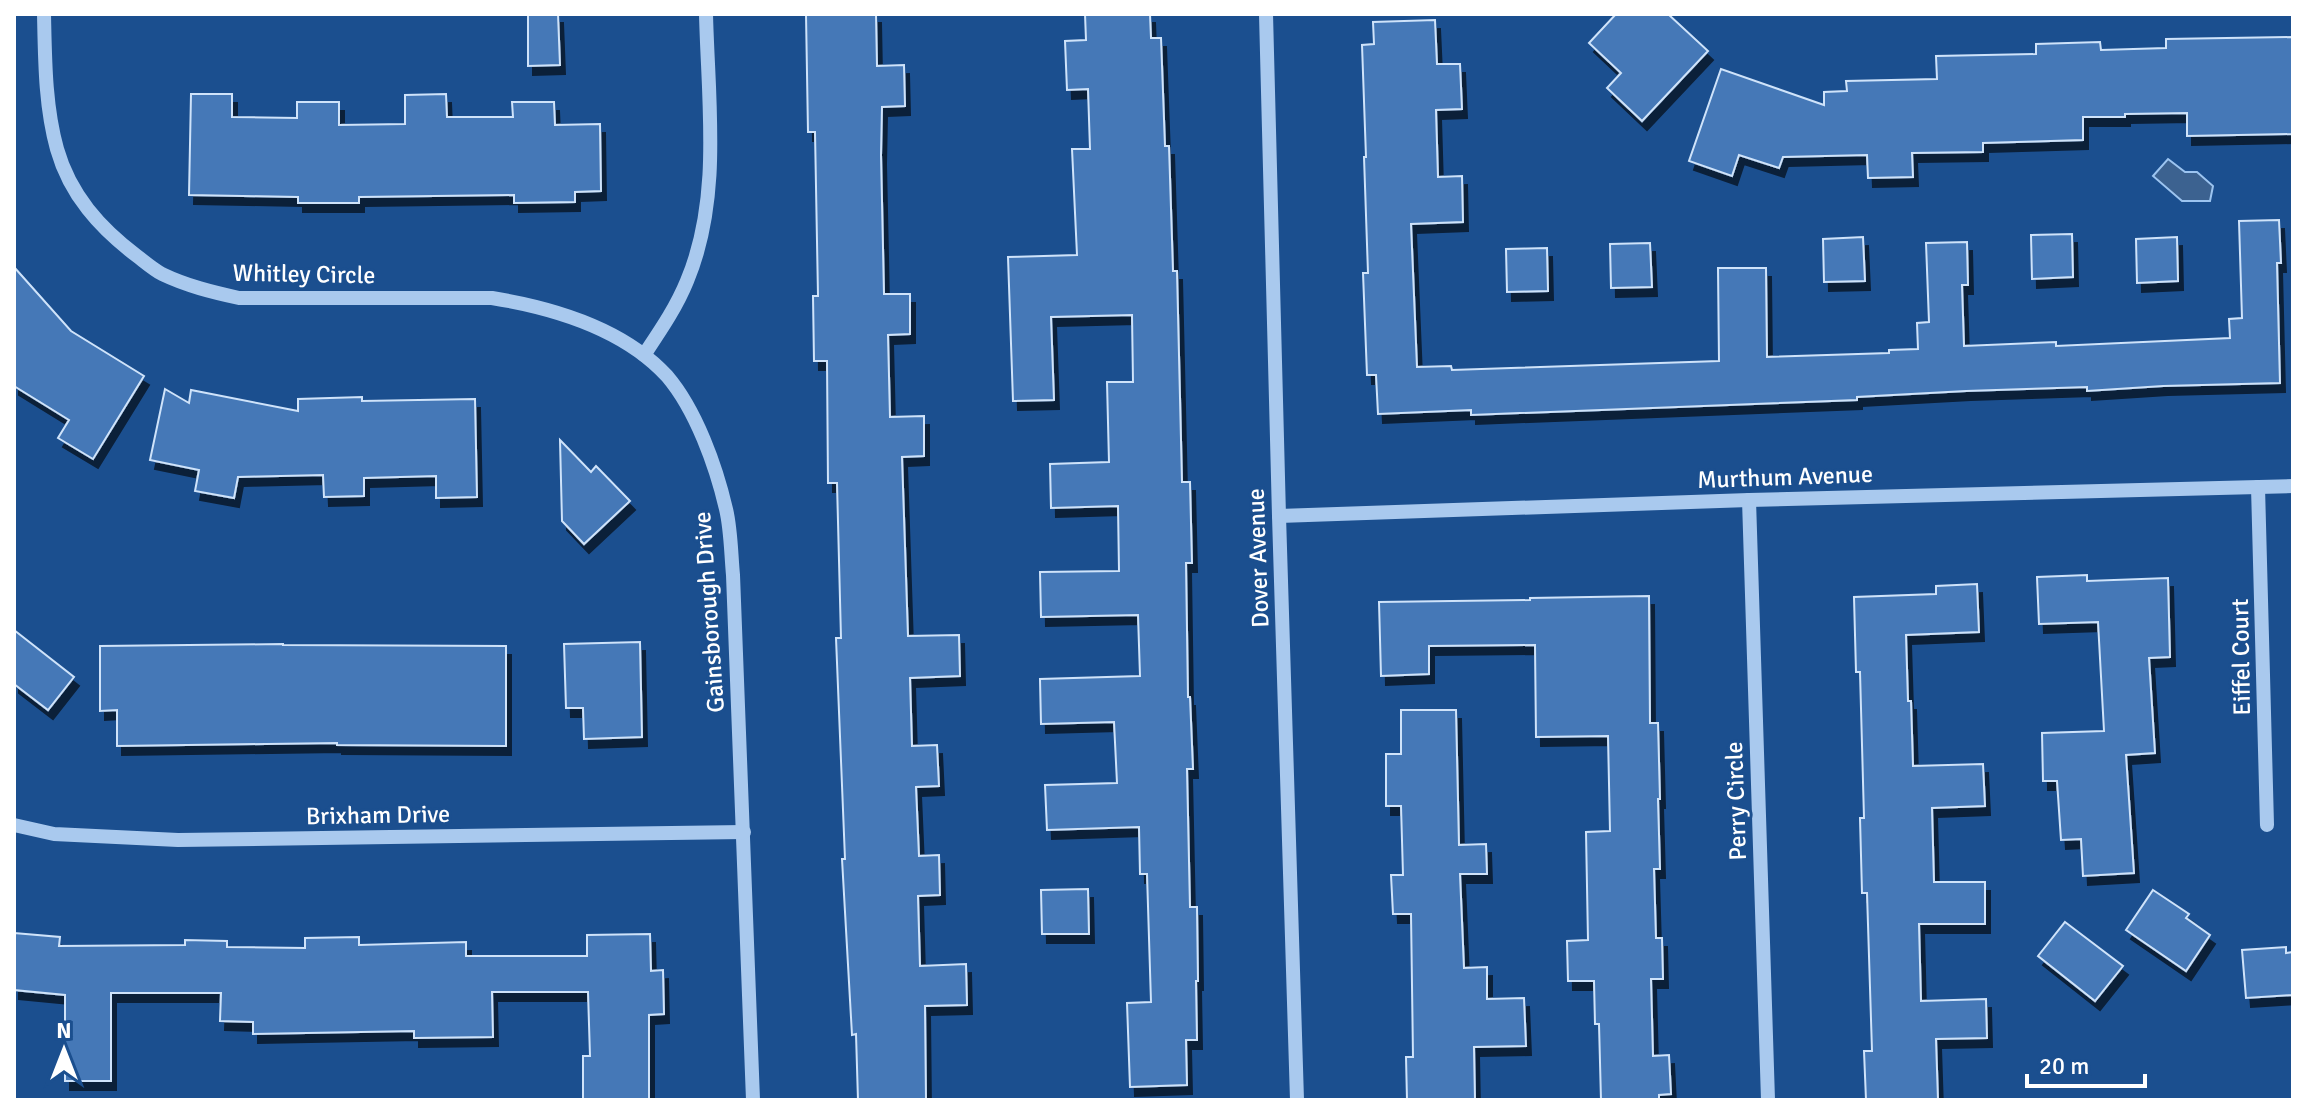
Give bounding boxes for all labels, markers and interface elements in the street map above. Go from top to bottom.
street label: Whitley Circle [232,258,376,290]
street label: Murthum Avenue [1697,459,1873,495]
street label: Dover Avenue [1241,488,1275,628]
street label: Gainsborough Drive [687,510,731,714]
street label: Eiffel Court [2225,598,2257,716]
street label: Perry Circle [1719,741,1753,861]
street label: Brixham Drive [306,799,450,831]
north arrow [24,1010,104,1090]
text: N [56,1017,72,1044]
scale bar [2027,1038,2145,1088]
text: 20 m [2039,1051,2089,1081]

